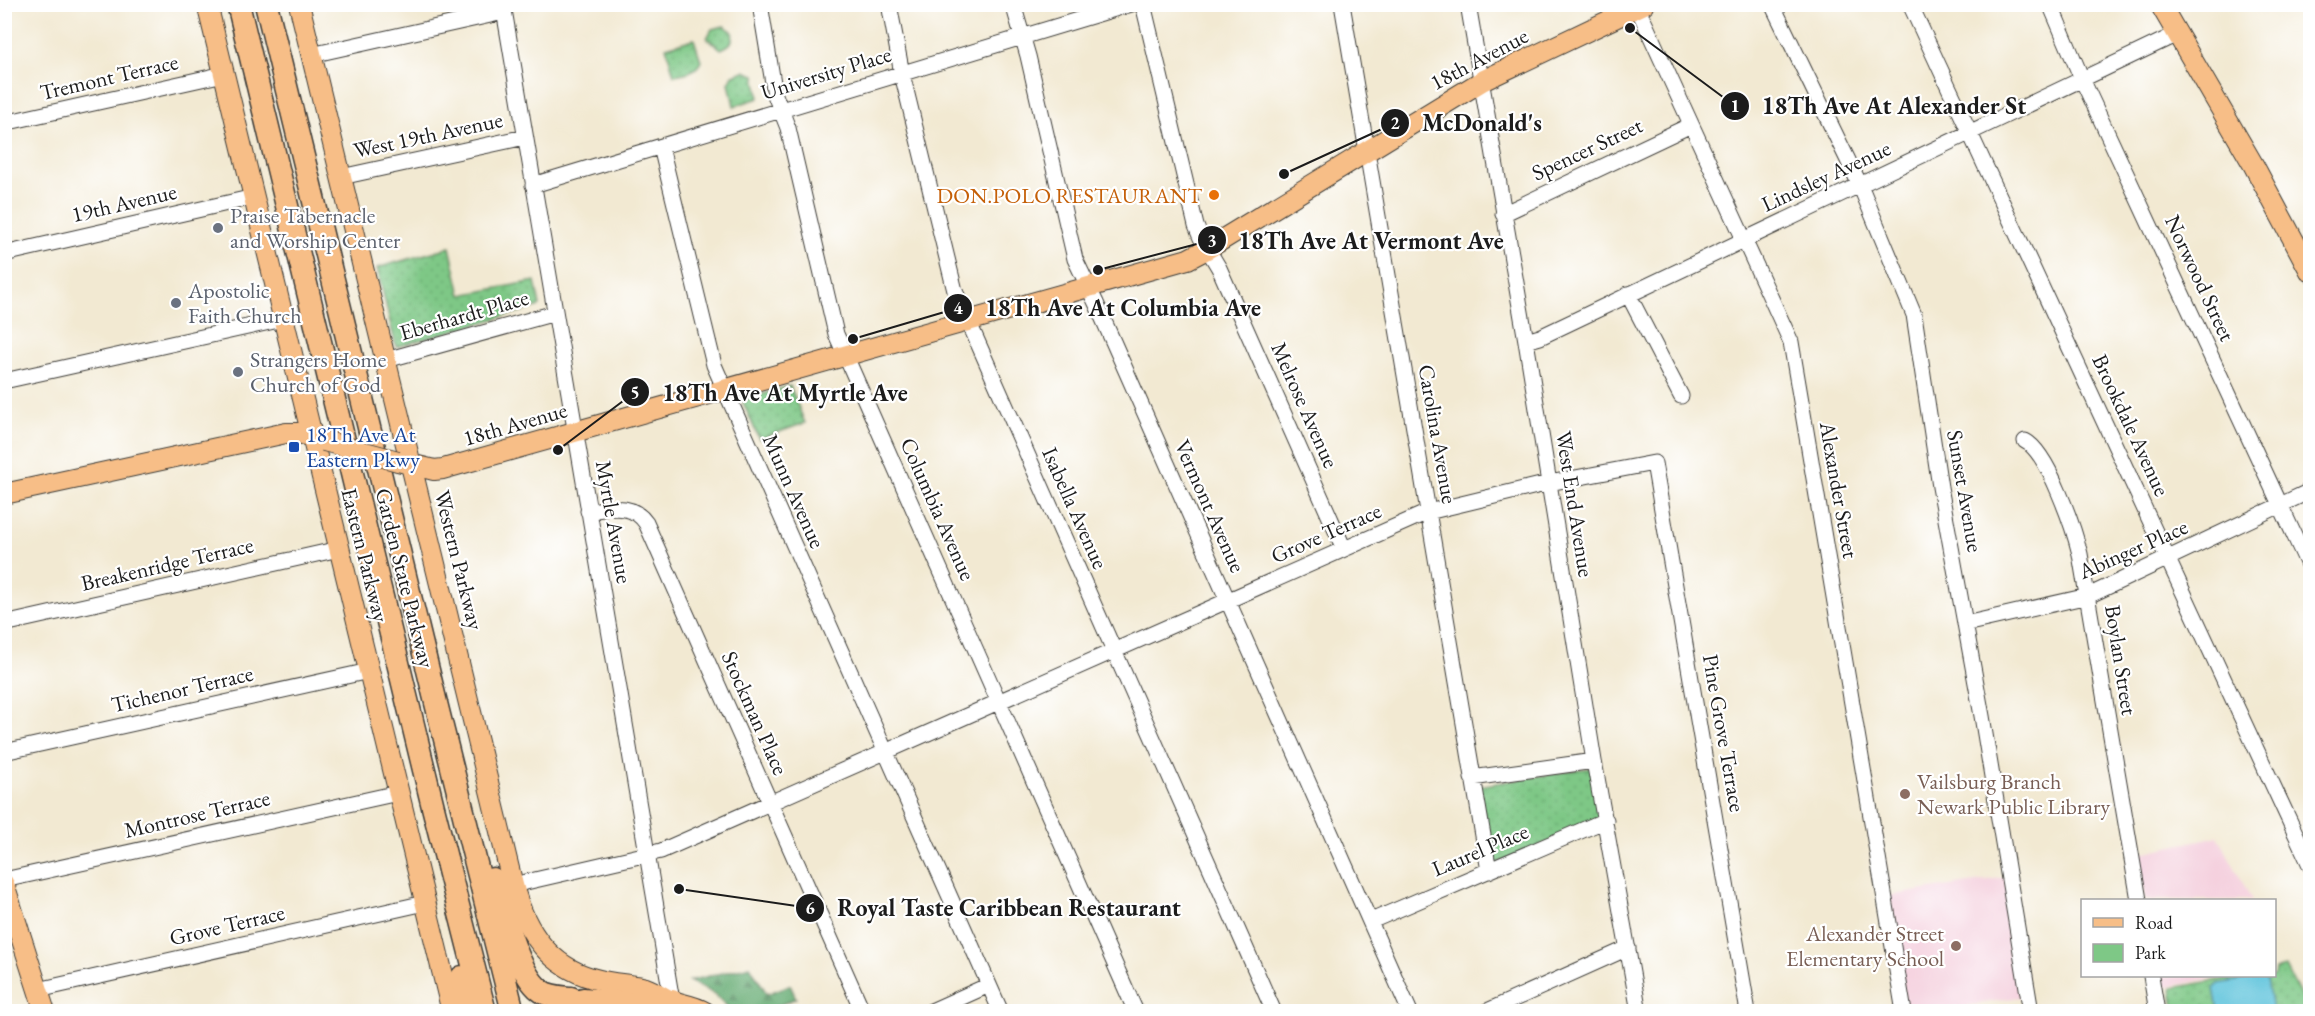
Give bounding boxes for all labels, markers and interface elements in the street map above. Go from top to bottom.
street label: 18th Avenue [1425,21,1533,97]
street label: University Place [757,39,895,107]
street label: Tremont Terrace [37,47,181,107]
callout: 18Th Ave At Alexander St [1720,85,2038,127]
text: 18Th Ave At Alexander St [1762,90,2026,121]
text: 1 [1730,94,1740,117]
callout: McDonald's [1380,102,1554,144]
street label: West 19th Avenue [351,105,506,165]
text: McDonald's [1422,107,1542,138]
text: 2 [1390,111,1400,134]
street label: Spencer Street [1527,111,1647,187]
street label: Lindsley Avenue [1757,133,1896,219]
street label: 19th Avenue [69,177,180,229]
place label: DON.POLO RESTAURANT [937,181,1202,210]
marker: DON.POLO RESTAURANT [1207,188,1221,202]
place label: Praise Tabernacle and Worship Center [230,201,401,255]
street label: Norwood Street [2158,210,2242,346]
callout: 18Th Ave At Vermont Ave [1197,219,1516,261]
marker: Praise Tabernacle and Worship Center [211,221,225,235]
text: 18Th Ave At Vermont Ave [1238,225,1504,256]
text: 3 [1207,229,1217,252]
place label: Apostolic Faith Church [187,276,302,330]
street label: Eberhardt Place [396,283,532,347]
callout: 18Th Ave At Columbia Ave [943,287,1273,329]
text: 18Th Ave At Columbia Ave [985,292,1261,323]
marker: Apostolic Faith Church [169,296,183,310]
text: 4 [953,296,963,319]
street label: Melrose Avenue [1264,338,1346,473]
place label: Strangers Home Church of God [250,345,387,399]
street label: Brookdale Avenue [2085,349,2177,501]
street label: Carolina Avenue [1411,362,1465,506]
marker: Strangers Home Church of God [231,365,245,379]
callout: 18Th Ave At Myrtle Ave [620,371,920,413]
text: 18Th Ave At Myrtle Ave [662,377,908,409]
text: 5 [630,381,640,404]
street label: 18th Avenue [460,395,571,453]
street label: Alexander Street [1813,419,1865,561]
place label: 18Th Ave At Eastern Pkwy [306,420,420,474]
street label: Sunset Avenue [1940,428,1990,555]
street label: Munn Avenue [756,429,832,553]
street label: West End Avenue [1549,429,1601,580]
street label: Columbia Avenue [894,433,983,585]
street label: Vermont Avenue [1168,435,1252,577]
marker: 18Th Ave At Eastern Pkwy [287,440,301,454]
street label: Isabella Avenue [1035,443,1115,574]
street label: Myrtle Avenue [589,458,639,586]
street label: Eastern Parkway [334,485,396,625]
street label: Garden State Parkway [369,485,441,671]
street label: Western Parkway [428,487,490,633]
street label: Grove Terrace [1266,496,1386,570]
street label: Abinger Place [2073,512,2193,586]
street label: Breakenridge Terrace [78,530,256,598]
street label: Boylan Street [2098,603,2144,717]
street label: Stockman Place [715,647,795,780]
street label: Pine Grove Terrace [1696,652,1752,815]
street label: Tichenor Terrace [108,658,256,719]
place label: Vailsburg Branch Newark Public Library [1917,767,2110,821]
street label: Montrose Terrace [121,783,273,845]
marker: Vailsburg Branch Newark Public Library [1898,787,1912,801]
street label: Laurel Place [1427,817,1533,883]
callout: Royal Taste Caribbean Restaurant [795,887,1193,929]
text: Royal Taste Caribbean Restaurant [837,892,1181,924]
text: 6 [805,896,815,919]
street label: Grove Terrace [166,898,288,952]
legend [2081,899,2276,977]
text: Road [2135,911,2174,934]
place label: Alexander Street Elementary School [1786,919,1944,973]
marker: Alexander Street Elementary School [1949,939,1963,953]
text: Park [2135,941,2166,964]

